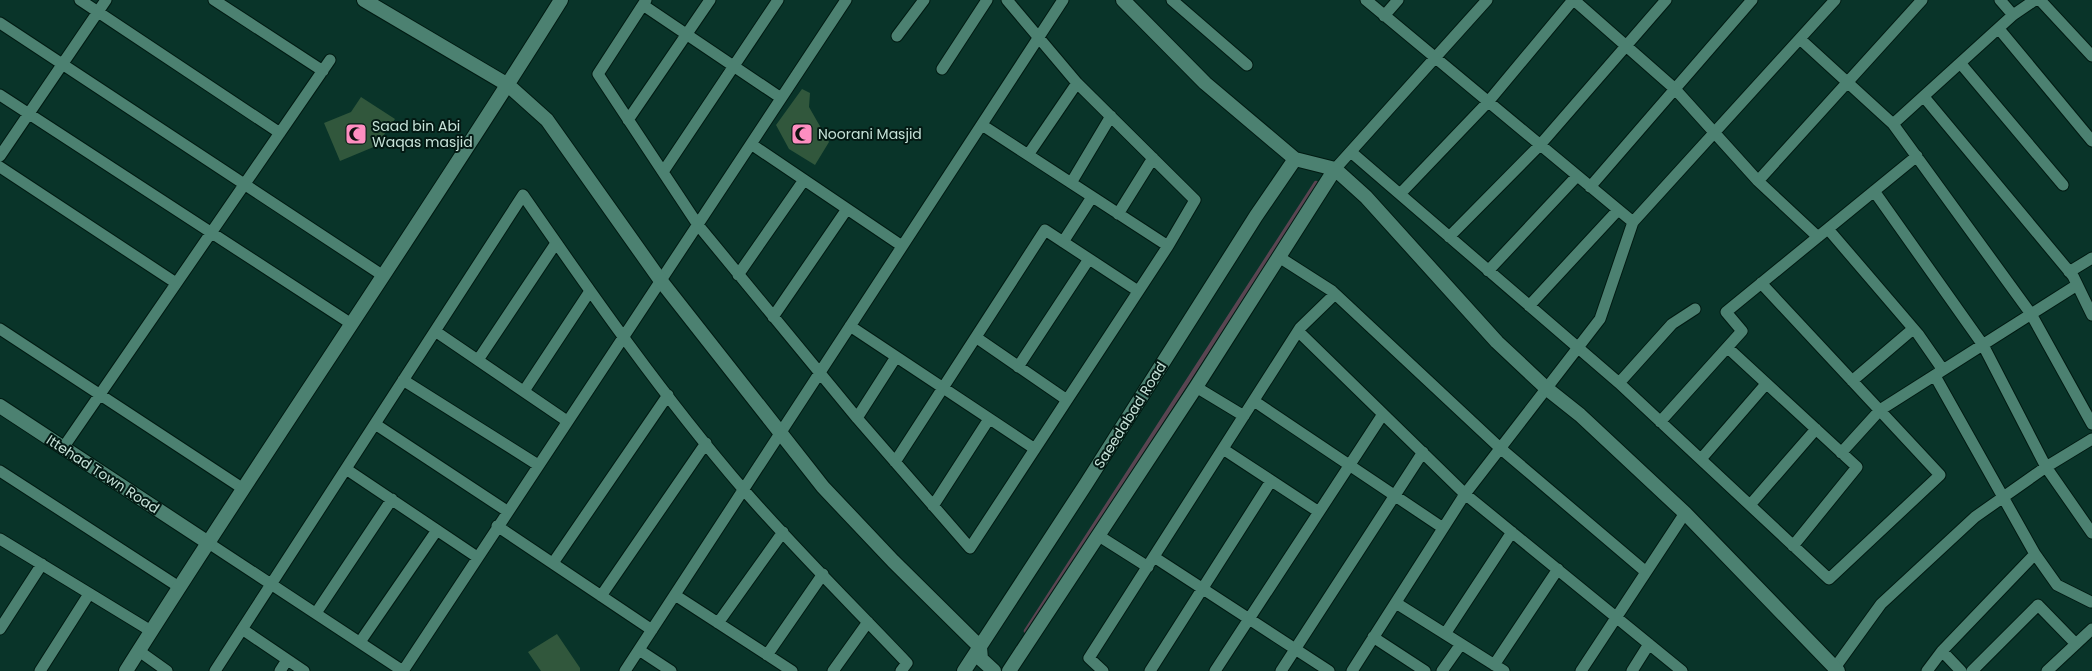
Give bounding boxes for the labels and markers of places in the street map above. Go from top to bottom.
place label: Saad bin Abi Waqas masjid [372,116,473,152]
mosque icon: Saad bin Abi Waqas masjid [344,122,368,146]
mosque icon: Noorani Masjid [790,122,814,146]
place label: Noorani Masjid [818,124,922,144]

